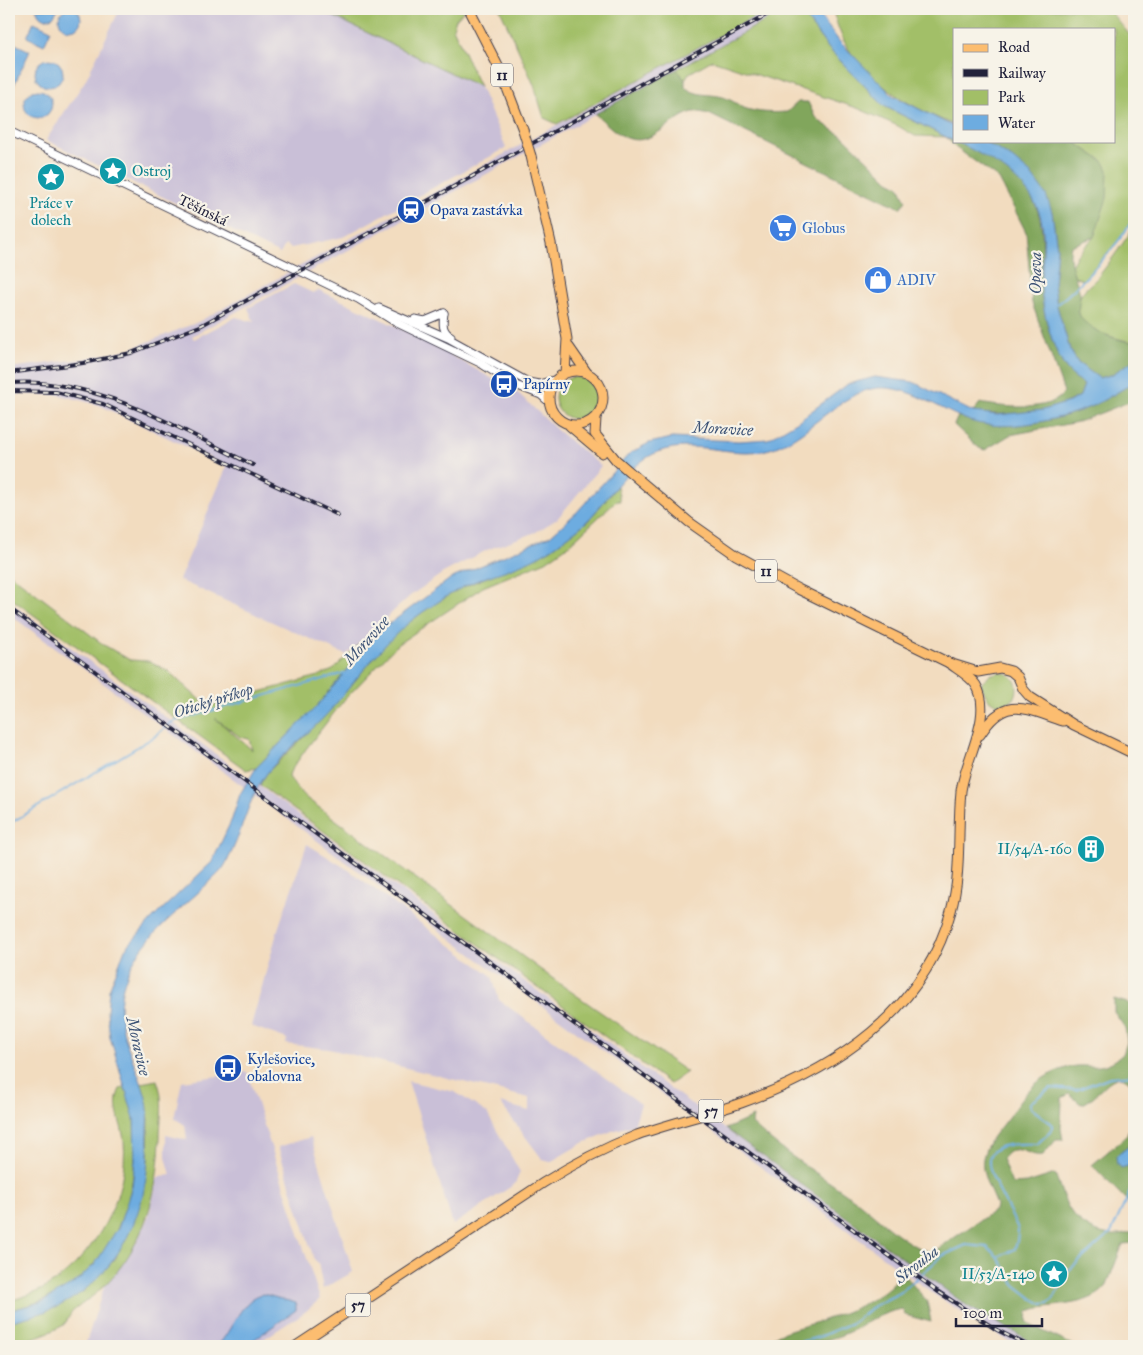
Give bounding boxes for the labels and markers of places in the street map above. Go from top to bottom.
place icon: Ostroj [98,156,128,186]
place icon: Práce v dolech [36,162,66,192]
place label: Ostroj [132,162,171,180]
place label: Práce v dolech [29,194,73,229]
station icon: Opava zastávka [396,195,426,225]
place label: Opava zastávka [430,201,523,219]
supermarket icon: Globus [768,213,798,243]
place label: Globus [802,219,845,237]
shop icon: ADIV [863,265,893,295]
place label: ADIV [896,271,936,289]
bus stop icon: Papírny [489,369,519,399]
place label: Papírny [523,375,571,393]
building icon: II/54/A-160 [1076,834,1106,864]
place label: II/54/A-160 [998,840,1072,858]
place label: Kylešovice, obalovna [247,1050,315,1085]
bus stop icon: Kylešovice, obalovna [213,1053,243,1083]
place icon: II/53/A-140 [1039,1259,1069,1289]
place label: II/53/A-140 [962,1265,1035,1283]

